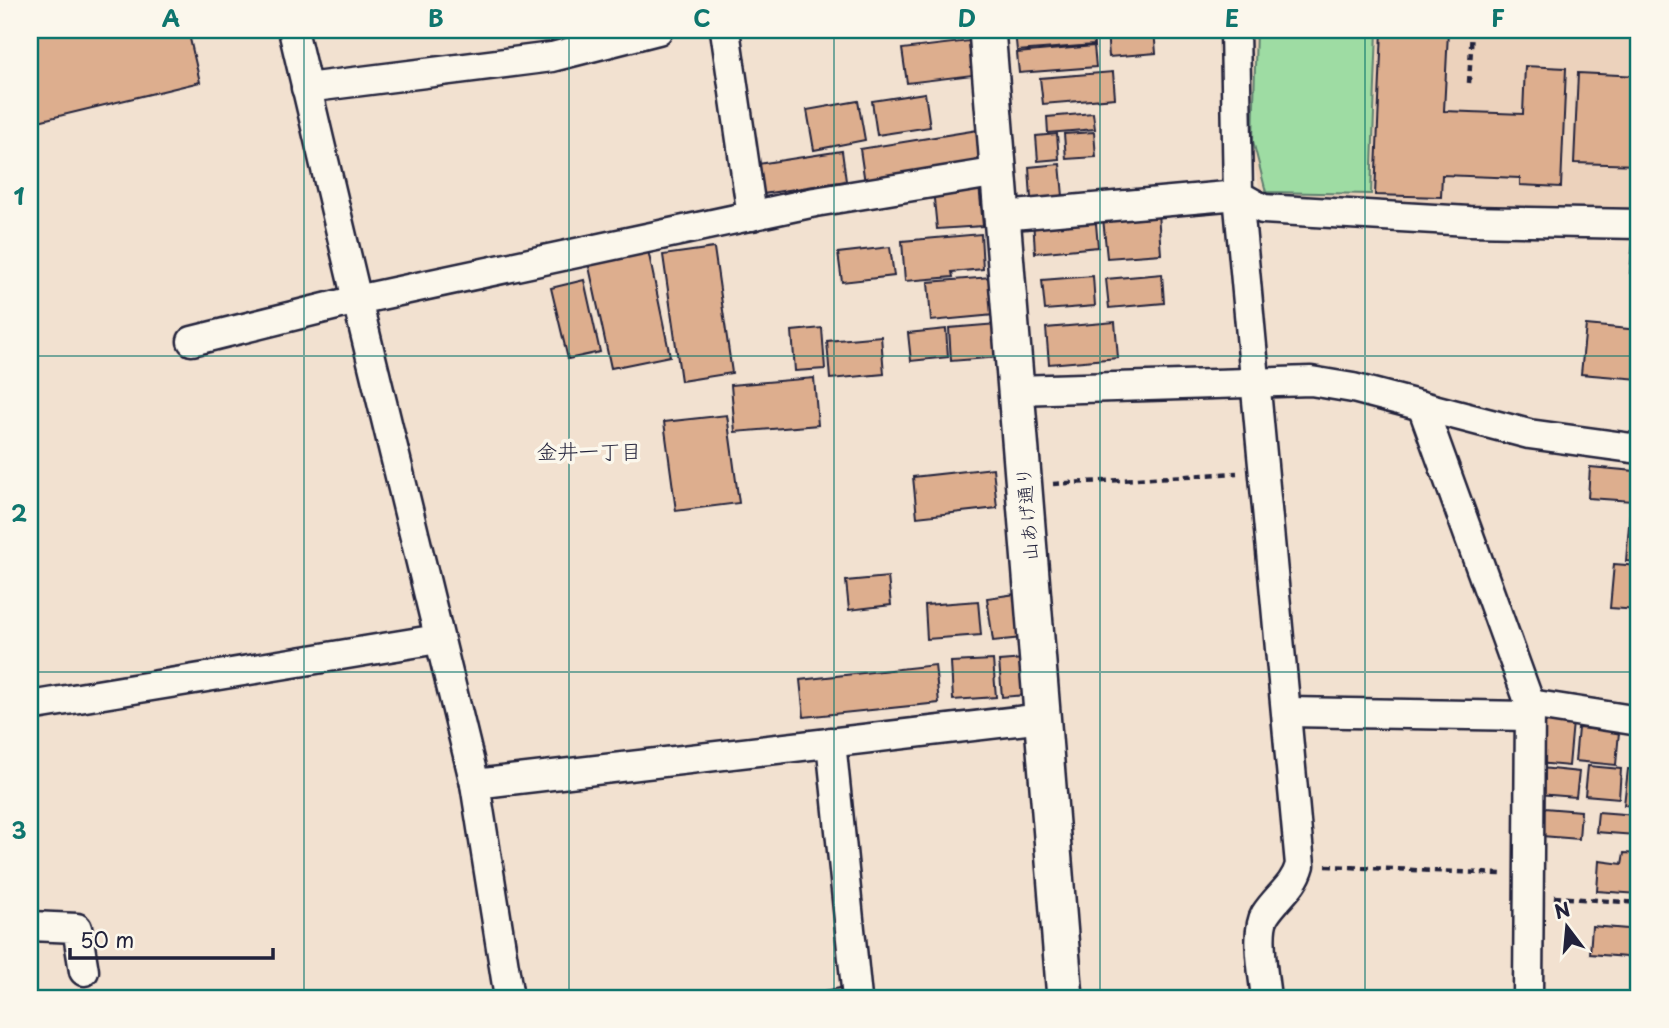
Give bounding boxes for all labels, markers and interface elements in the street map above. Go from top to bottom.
text: A [162,0,180,35]
text: B [428,0,444,35]
text: C [693,0,711,35]
text: D [958,0,976,35]
text: E [1225,0,1239,35]
text: F [1491,0,1505,35]
text: 1 [14,178,25,213]
district label: 金井一丁目 [537,434,642,466]
street label: 山あげ通り [1008,465,1044,563]
text: 2 [11,495,27,530]
text: 3 [11,812,27,847]
north arrow [1532,892,1602,962]
text: N [1551,894,1573,925]
scale bar [70,916,273,960]
text: 50 m [80,923,134,955]

